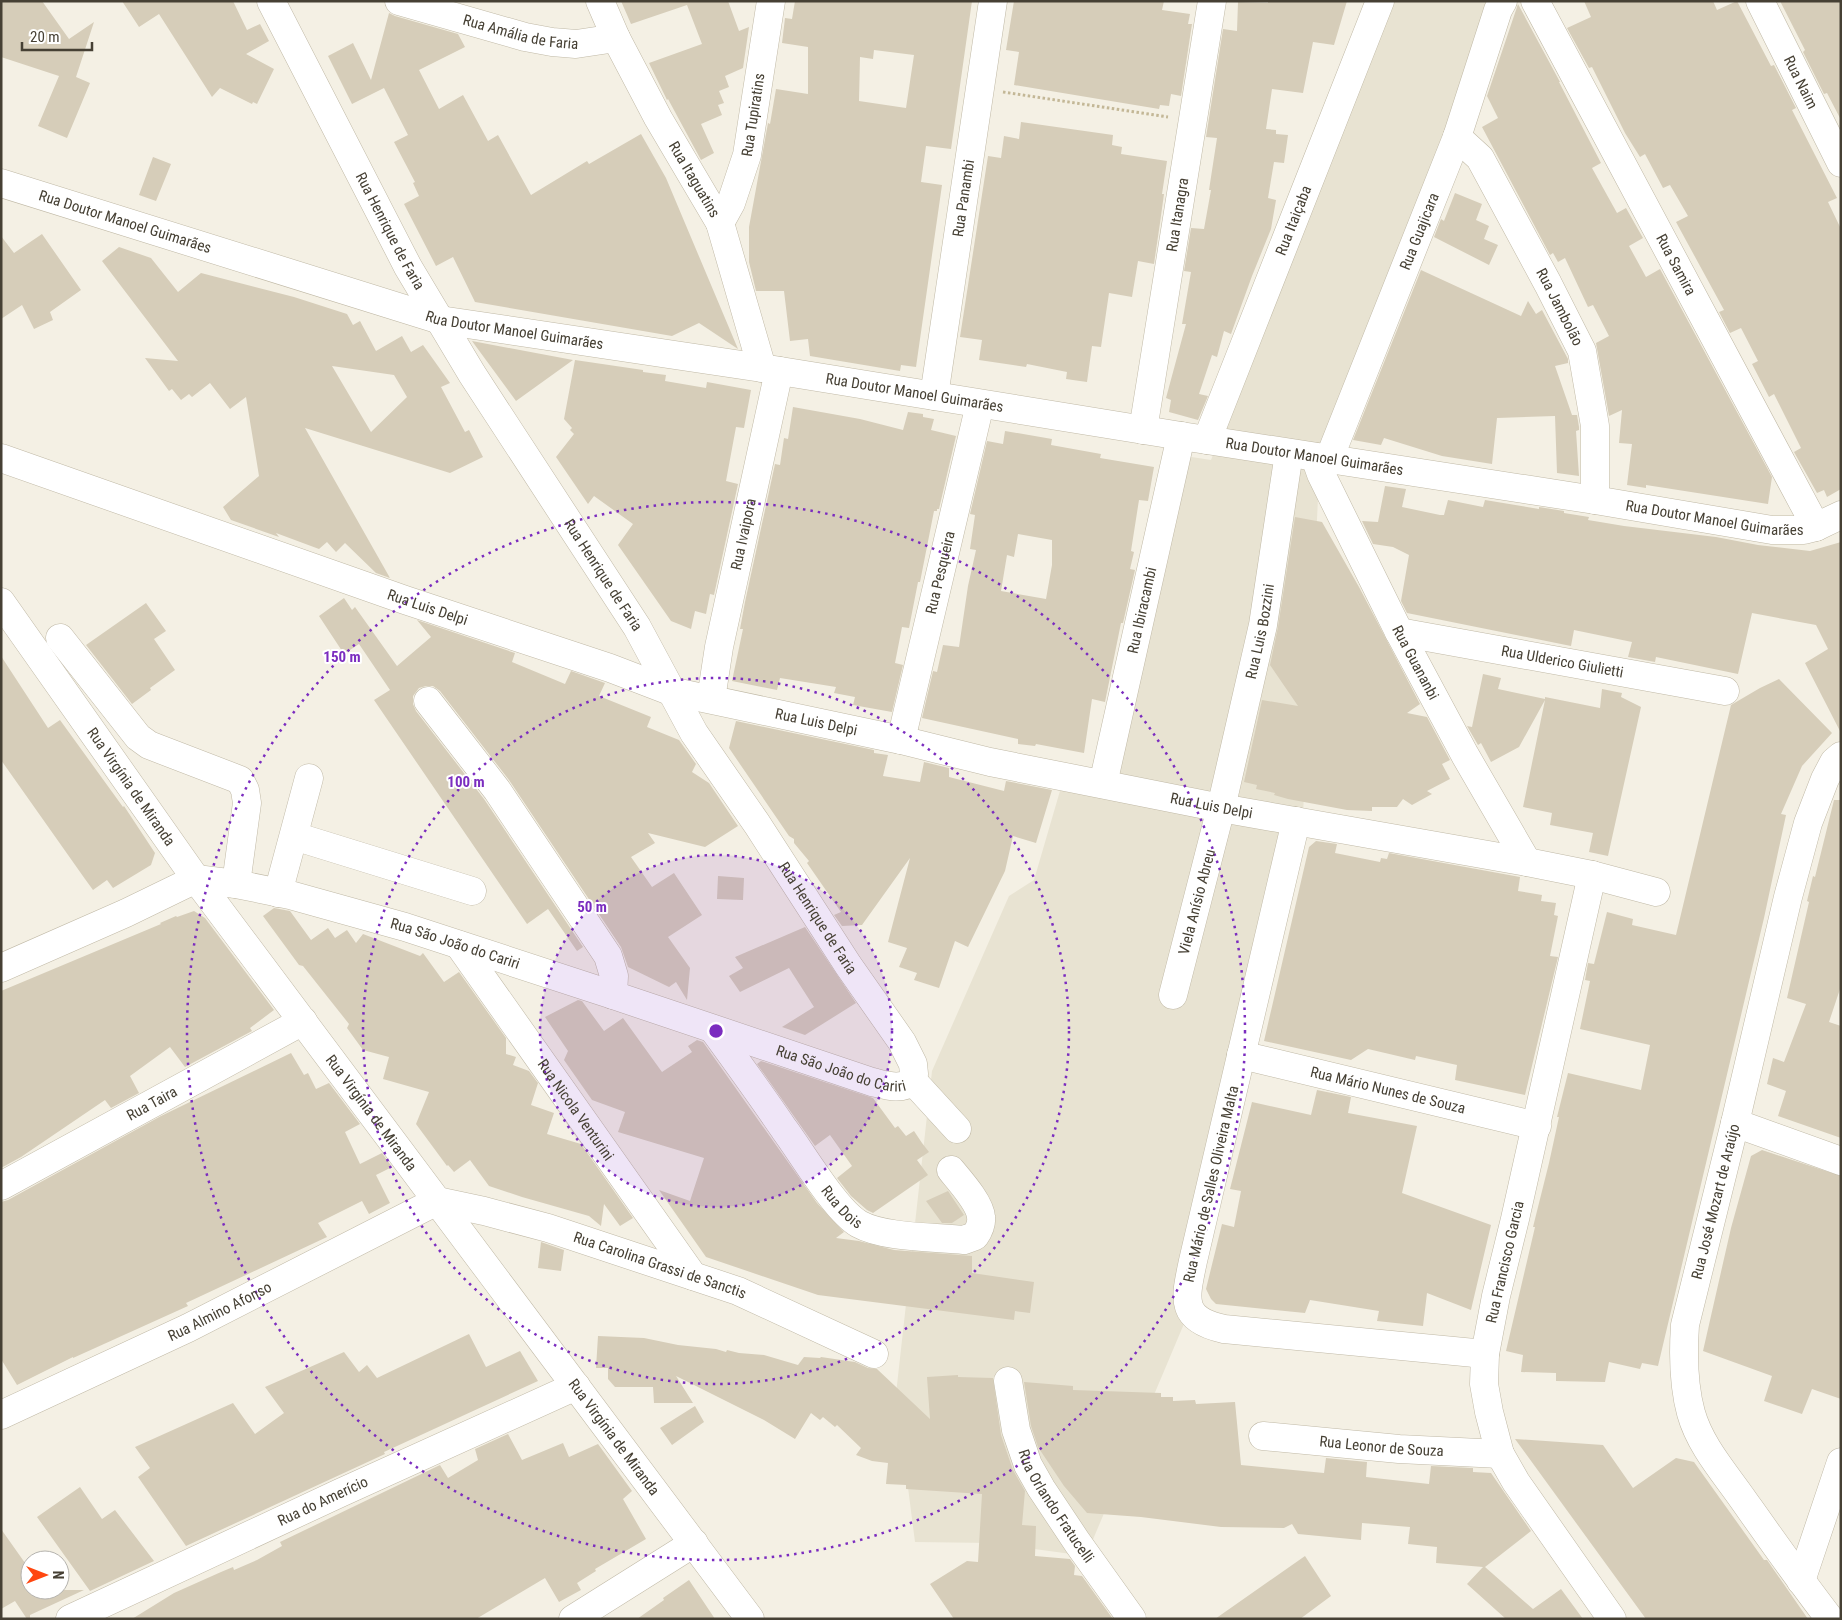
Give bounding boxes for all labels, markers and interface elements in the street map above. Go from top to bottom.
street label: Rua Amália de Faria [461,11,579,53]
scale bar [22,20,92,52]
text: 20 m [30,28,60,46]
street label: Rua Naim [1780,53,1822,112]
street label: Rua Tupiratins [738,72,769,158]
street label: Rua Itaguatins [665,138,724,221]
street label: Rua Panambi [949,158,978,238]
street label: Rua Henrique de Faria [352,169,428,293]
street label: Rua Itanagra [1163,177,1192,253]
street label: Rua Itaiçaba [1272,183,1315,258]
street label: Rua Doutor Manoel Guimarães [37,186,214,257]
street label: Rua Guajicara [1396,190,1443,273]
street label: Rua Samira [1652,231,1700,299]
street label: Rua Jambolão [1532,265,1587,349]
street label: Rua Doutor Manoel Guimarães [423,307,605,353]
street label: Rua Doutor Manoel Guimarães [824,369,1005,416]
street label: Rua Doutor Manoel Guimarães [1224,434,1405,479]
street label: Rua Doutor Manoel Guimarães [1624,496,1804,539]
street label: Rua Ivaipora [727,497,760,572]
street label: Rua Henrique de Faria [560,516,646,635]
street label: Rua Pesqueira [922,529,959,616]
street label: Rua Ibiracambi [1123,565,1160,655]
street label: Rua Luis Bozzini [1242,583,1278,681]
street label: Rua Luis Delpi [385,586,470,629]
street label: Rua Guananbi [1388,623,1443,703]
street label: Rua Ulderico Giulietti [1500,642,1625,681]
text: 150 m [323,648,361,666]
street label: Rua Luis Delpi [774,705,859,740]
street label: Rua Virgínia de Miranda [83,724,179,849]
text: 100 m [447,773,485,791]
street label: Rua Luis Delpi [1169,789,1254,822]
street label: Viela Anísio Abreu [1175,847,1219,957]
street label: Rua Henrique de Faria [775,859,861,978]
text: 50 m [577,898,607,916]
street label: Rua São João do Cariri [388,914,522,973]
centre of rings [707,1022,725,1040]
street label: Rua São João do Cariri [774,1041,908,1096]
street label: Rua Virgínia de Miranda [322,1051,420,1175]
street label: Rua Nicola Venturini [534,1056,618,1164]
street label: Rua Mário Nunes de Souza [1308,1063,1467,1118]
street label: Rua Taira [124,1083,180,1125]
street label: Rua Mário de Salles Oliveira Malta [1180,1084,1242,1284]
street label: Rua José Mozart de Araújo [1688,1122,1743,1281]
street label: Rua Dois [817,1182,866,1233]
street label: Rua Francisco Garcia [1482,1199,1528,1325]
street label: Rua Carolina Grassi de Sanctis [571,1228,750,1303]
street label: Rua Almino Afonso [165,1278,275,1345]
street label: Rua Virgínia de Miranda [565,1375,663,1499]
street label: Rua Leonor de Souza [1319,1432,1444,1460]
street label: Rua Orlando Fratucelli [1014,1447,1098,1566]
street label: Rua do Amerício [275,1473,371,1530]
north arrow [20,1550,70,1600]
text: N [50,1571,66,1579]

